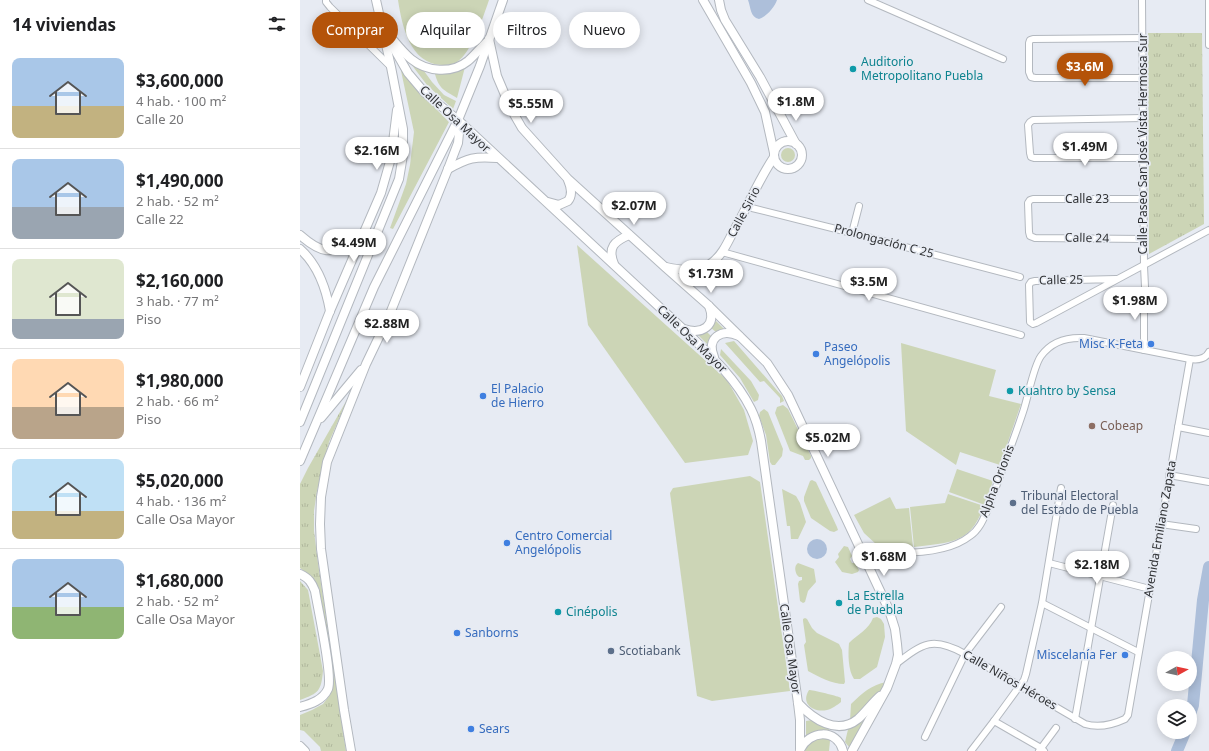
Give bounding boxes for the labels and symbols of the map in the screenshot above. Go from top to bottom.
street label: Calle Paseo San José Vista Hermosa Sur [1134,33,1151,255]
place label: Auditorio Metropolitano Puebla [861,53,983,84]
pin: $3.6M [1057,53,1113,87]
marker: Auditorio Metropolitano Puebla [848,64,858,74]
street label: Calle Osa Mayor [416,81,495,156]
pin: $1.8M [768,88,824,122]
pin: $5.55M [498,90,564,124]
pin: $1.49M [1052,133,1118,167]
pin: $2.16M [344,137,410,171]
street label: Calle Sirio [723,183,764,240]
street label: Calle 23 [1065,190,1109,207]
pin: $2.07M [601,192,667,226]
street label: Prolongación C 25 [833,219,936,262]
pin: $4.49M [321,229,387,263]
street label: Calle 24 [1065,229,1109,246]
pin: $1.73M [678,260,744,294]
pin: $3.5M [841,268,897,302]
street label: Calle 25 [1039,271,1083,288]
pin: $1.98M [1102,287,1168,321]
street label: Calle Osa Mayor [654,301,731,377]
pin: $2.88M [354,310,420,344]
place label: Misc K-Feta [1079,335,1143,352]
place label: Paseo Angelópolis [824,338,890,369]
marker: Misc K-Feta [1146,339,1156,349]
marker: Paseo Angelópolis [811,349,821,359]
place label: El Palacio de Hierro [491,380,544,411]
place label: Kuahtro by Sensa [1018,382,1116,399]
marker: Kuahtro by Sensa [1005,386,1015,396]
marker: El Palacio de Hierro [478,391,488,401]
place label: Cobeap [1100,417,1143,434]
marker: Cobeap [1087,421,1097,431]
pin: $5.02M [795,424,861,458]
street label: Alpha Orionis [975,442,1018,520]
street label: Avenida Emiliano Zapata [1139,459,1180,599]
place label: Tribunal Electoral del Estado de Puebla [1021,487,1139,518]
marker: Tribunal Electoral del Estado de Puebla [1008,498,1018,508]
place label: Centro Comercial Angelópolis [515,527,612,558]
marker: Centro Comercial Angelópolis [502,538,512,548]
pin: $1.68M [851,543,917,577]
pin: $2.18M [1064,551,1130,585]
place label: La Estrella de Puebla [847,587,904,618]
marker: La Estrella de Puebla [834,598,844,608]
place label: Cinépolis [566,603,618,620]
street label: Calle Osa Mayor [776,603,805,695]
marker: Cinépolis [553,607,563,617]
place label: Sanborns [465,624,519,641]
marker: Sanborns [452,628,462,638]
place label: Scotiabank [619,642,681,659]
marker: Scotiabank [606,646,616,656]
street label: Calle Niños Héroes [960,646,1061,714]
place label: Miscelanía Fer [1037,646,1117,663]
marker: Miscelanía Fer [1120,650,1130,660]
north arrow [1157,651,1197,691]
place label: Sears [479,720,510,737]
marker: Sears [466,724,476,734]

